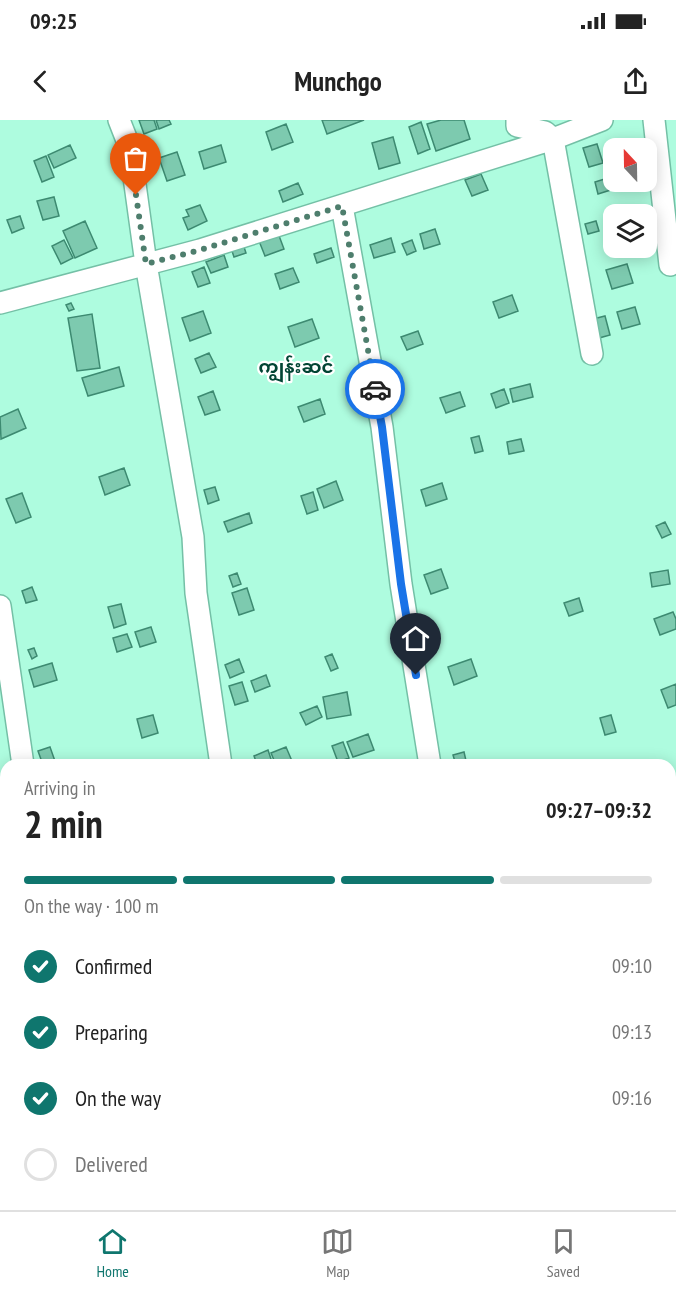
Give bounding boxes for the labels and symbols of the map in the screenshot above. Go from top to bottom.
pin [110,133,161,195]
north arrow [603,138,657,192]
district label: ကျွန်းဆင် [259,355,334,383]
courier [345,359,405,419]
pin [390,613,441,675]

